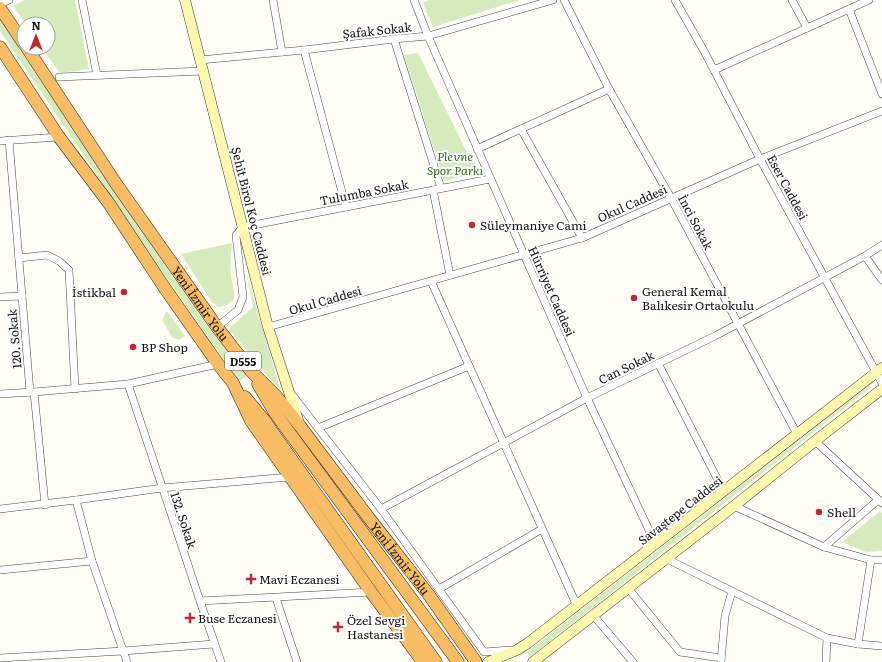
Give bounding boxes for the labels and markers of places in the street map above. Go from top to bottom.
place label: Süleymaniye Cami [480,216,587,234]
marker: Süleymaniye Cami [467,220,477,230]
place label: General Kemal Balıkesir Ortaokulu [642,282,754,314]
place label: İstikbal [72,283,116,301]
marker: İstikbal [119,287,129,297]
marker: General Kemal Balıkesir Ortaokulu [629,293,639,303]
place label: BP Shop [141,338,188,356]
marker: BP Shop [128,342,138,352]
place label: Shell [827,503,856,521]
marker: Shell [814,507,824,517]
place label: Mavi Eczanesi [259,570,339,588]
marker: Mavi Eczanesi [246,574,256,584]
place label: Buse Eczanesi [198,609,277,627]
place label: Özel Sevgi Hastanesi [347,611,405,643]
marker: Buse Eczanesi [185,613,195,623]
marker: Özel Sevgi Hastanesi [332,621,344,633]

